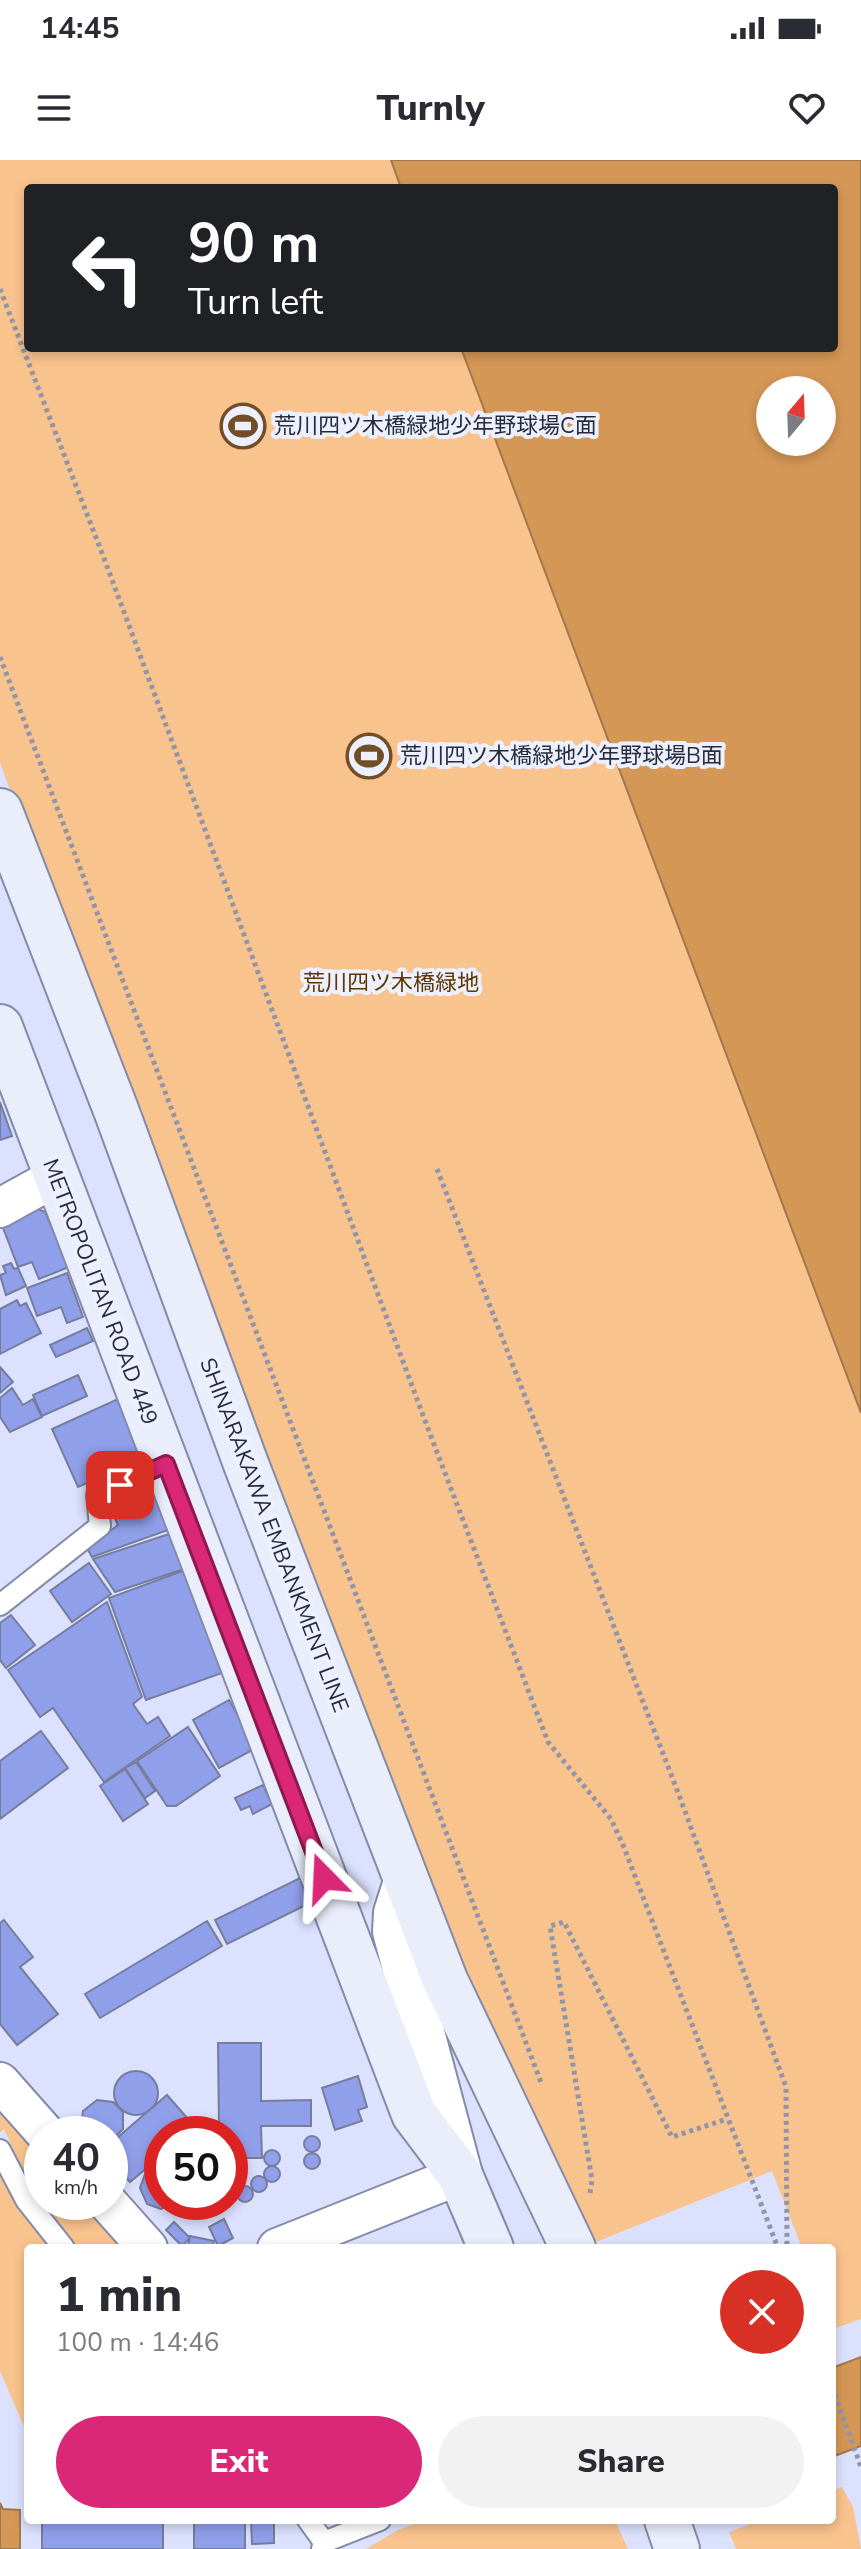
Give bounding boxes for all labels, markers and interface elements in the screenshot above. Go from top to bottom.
text: 14:45 [40,8,119,49]
text: Turnly [376,84,485,133]
icon: menu [32,86,76,130]
icon: heart [785,86,829,130]
text: 90 m [188,205,319,282]
icon: left [56,216,160,320]
text: Turn left [188,278,323,327]
north arrow [756,376,836,456]
map controls [756,376,836,456]
sports icon: 荒川四ツ木橋緑地少年野球場C面 [219,402,267,450]
place label: 荒川四ツ木橋緑地少年野球場C面 [274,411,597,441]
sports icon: 荒川四ツ木橋緑地少年野球場B面 [345,732,393,780]
place label: 荒川四ツ木橋緑地少年野球場B面 [400,741,723,771]
park label: 荒川四ツ木橋緑地 [303,968,479,998]
street label: METROPOLITAN ROAD 449 [35,1155,165,1429]
street label: SHINARAKAWA EMBANKMENT LINE [192,1353,356,1717]
pin [86,1451,154,1519]
icon: arrive [98,1463,142,1507]
position arrow [282,1836,366,1920]
speed limit sign: 50 [144,2116,248,2220]
text: 40 [52,2131,100,2185]
text: km/h [54,2174,98,2201]
text: 1 min [56,2262,182,2328]
button: close [720,2270,804,2354]
text: 100 m · 14:46 [56,2325,219,2360]
button: Exit [56,2416,422,2508]
button: Share [438,2416,804,2508]

